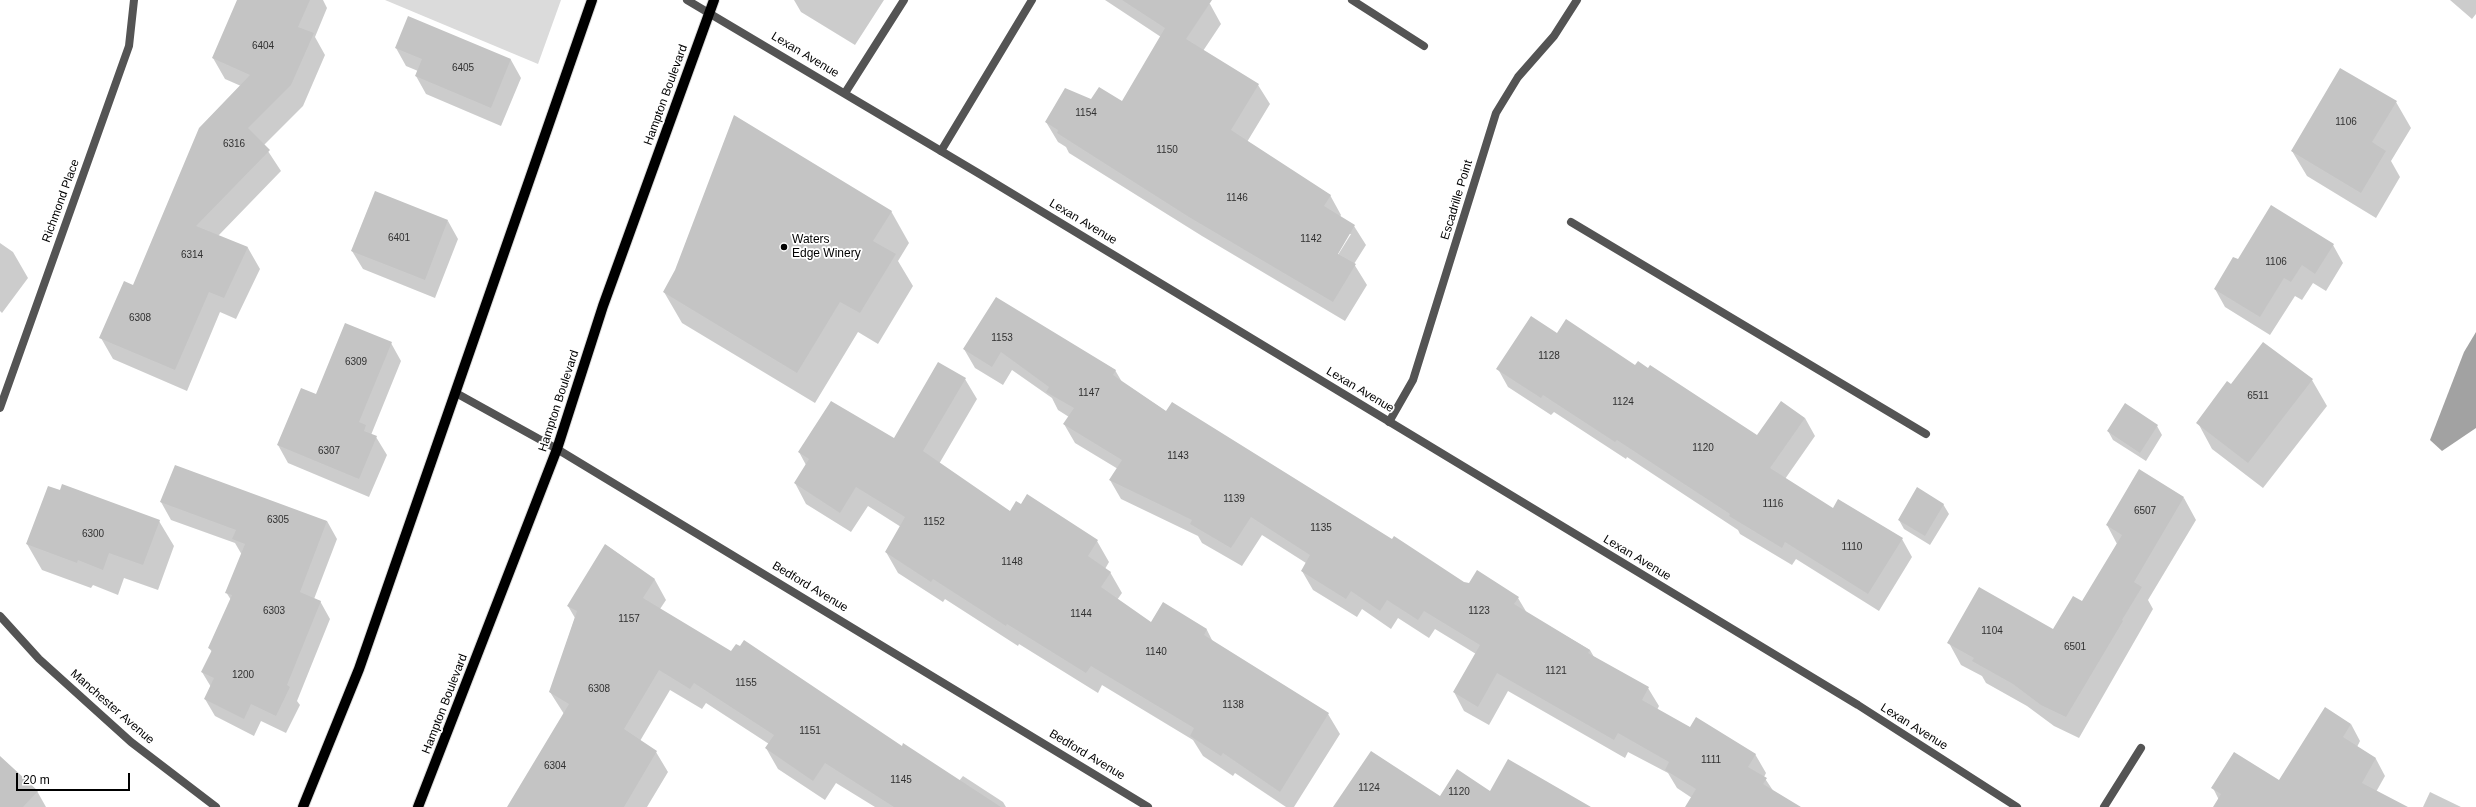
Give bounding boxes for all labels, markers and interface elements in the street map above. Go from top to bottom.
street label: Lexan Avenue [769,29,841,81]
house number: 6404 [252,40,274,52]
street label: Hampton Boulevard [641,43,691,147]
house number: 6405 [452,62,474,74]
house number: 1154 [1075,107,1097,119]
house number: 1106 [2335,116,2357,128]
house number: 6316 [223,138,245,150]
house number: 1150 [1156,144,1178,156]
street label: Richmond Place [39,157,83,245]
street label: Escadrille Point [1438,158,1476,242]
house number: 1146 [1226,192,1248,204]
street label: Lexan Avenue [1047,196,1119,248]
house number: 6401 [388,232,410,244]
place label: Waters Edge Winery [792,233,861,261]
house number: 1142 [1300,233,1322,245]
marker: Waters Edge Winery [779,242,789,252]
house number: 6314 [181,249,203,261]
house number: 1106 [2265,256,2287,268]
house number: 6308 [129,312,151,324]
house number: 1153 [991,332,1013,344]
street label: Hampton Boulevard [536,348,582,454]
house number: 1128 [1538,350,1560,362]
house number: 6309 [345,356,367,368]
street label: Lexan Avenue [1324,364,1396,416]
house number: 1147 [1078,387,1100,399]
house number: 6511 [2247,390,2269,402]
house number: 1124 [1612,396,1634,408]
house number: 1120 [1692,442,1714,454]
house number: 6307 [318,445,340,457]
house number: 1143 [1167,450,1189,462]
house number: 1139 [1223,493,1245,505]
house number: 1116 [1763,498,1783,510]
house number: 6507 [2134,505,2156,517]
house number: 6305 [267,514,289,526]
house number: 1152 [923,516,945,528]
house number: 1135 [1310,522,1332,534]
house number: 6300 [82,528,104,540]
street label: Lexan Avenue [1601,532,1673,584]
house number: 1110 [1842,541,1862,553]
house number: 1148 [1001,556,1023,568]
street label: Bedford Avenue [769,559,851,615]
house number: 6303 [263,605,285,617]
house number: 1123 [1468,605,1490,617]
house number: 1144 [1070,608,1092,620]
house number: 1157 [618,613,640,625]
house number: 1104 [1981,625,2003,637]
house number: 6501 [2064,641,2086,653]
house number: 1140 [1145,646,1167,658]
street label: Hampton Boulevard [419,652,471,756]
house number: 1121 [1545,665,1567,677]
street label: Manchester Avenue [67,667,157,747]
house number: 1200 [232,669,254,681]
house number: 1155 [735,677,757,689]
house number: 6308 [588,683,610,695]
house number: 1138 [1222,699,1244,711]
street label: Lexan Avenue [1878,701,1950,753]
house number: 1151 [799,725,821,737]
street label: Bedford Avenue [1046,727,1128,783]
house number: 1111 [1701,754,1721,766]
house number: 6304 [544,760,566,772]
scale bar [18,765,132,791]
text: 20 m [23,773,50,787]
house number: 1145 [890,774,912,786]
house number: 1124 [1358,782,1380,794]
house number: 1120 [1448,786,1470,798]

